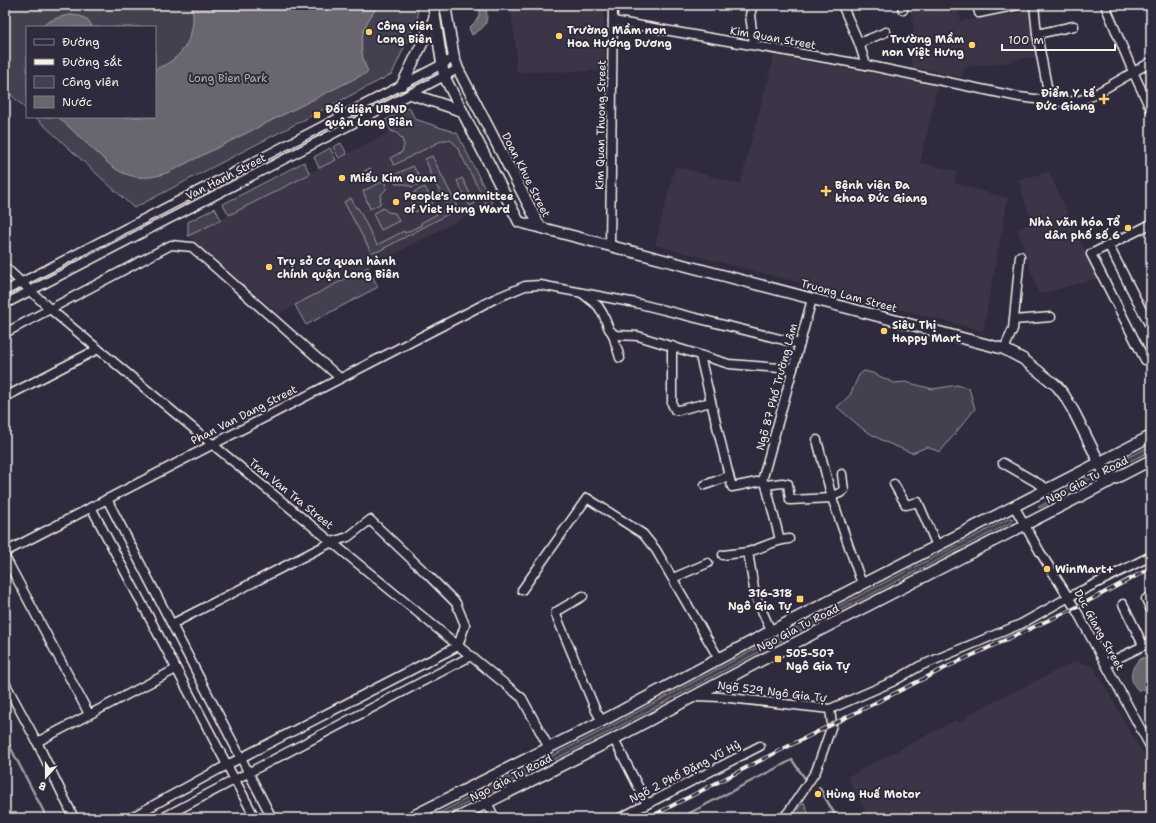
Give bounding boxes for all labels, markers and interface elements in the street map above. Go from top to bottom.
place label: Công viên Long Biên [377,19,433,47]
place label: Trường Mầm non Hoa Hướng Dương [567,23,672,51]
street label: Kim Quan Street [729,23,817,53]
legend [26,26,156,118]
scale bar [1002,26,1115,52]
marker: Công viên Long Biên [364,27,374,37]
marker: Trường Mầm non Hoa Hướng Dương [554,31,564,41]
place label: Trường Mầm non Việt Hưng [882,32,964,60]
text: 100 m [1008,32,1044,48]
text: Đường [62,34,100,50]
marker: Trường Mầm non Việt Hưng [967,40,977,50]
text: Đường sắt [62,54,122,70]
street label: Kim Quan Thuong Street [592,60,610,190]
park label: Long Bien Park [188,71,268,86]
text: Công viên [62,74,119,90]
place label: Điểm Y tế Đức Giang [1036,85,1095,114]
marker: Điểm Y tế Đức Giang [1098,93,1110,105]
text: Nước [62,94,92,110]
place label: Đối diện UBND quận Long Biên [325,102,413,130]
marker: Đối diện UBND quận Long Biên [312,110,322,120]
street label: Doan Khue Street [498,130,554,220]
street label: Van Hanh Street [183,150,269,204]
place label: Miếu Kim Quan [350,171,437,186]
marker: Miếu Kim Quan [337,173,347,183]
place label: Bệnh viện Đa khoa Đức Giang [835,178,927,206]
marker: Bệnh viện Đa khoa Đức Giang [820,185,832,197]
place label: People's Committee of Viet Hung Ward [404,189,514,217]
marker: People's Committee of Viet Hung Ward [391,197,401,207]
place label: Nhà văn hóa Tổ dân phố số 6 [1029,214,1121,243]
marker: Nhà văn hóa Tổ dân phố số 6 [1123,223,1133,233]
place label: Trụ sở Cơ quan hành chính quận Long Biên [277,254,400,282]
marker: Trụ sở Cơ quan hành chính quận Long Biên [264,262,274,272]
street label: Truong Lam Street [799,276,899,316]
place label: Siêu Thị Happy Mart [892,318,962,346]
street label: Ngõ 87 Phố Trường Lâm [753,321,801,452]
marker: Siêu Thị Happy Mart [879,326,889,336]
street label: Phan Van Dang Street [188,382,300,448]
street label: Ngo Gia Tu Road [1043,453,1131,507]
street label: Tran Van Tra Street [246,455,337,533]
place label: WinMart+ [1055,562,1114,577]
marker: WinMart+ [1042,564,1052,574]
place label: 316-318 Ngô Gia Tự [728,586,792,614]
street label: Duc Giang Street [1071,587,1128,673]
marker: 316-318 Ngô Gia Tự [795,594,805,604]
street label: Ngo Gia Tu Road [754,601,842,655]
place label: 505-507 Ngô Gia Tự [786,646,850,674]
marker: 505-507 Ngô Gia Tự [773,654,783,664]
street label: Ngõ 529 Ngô Gia Tự [716,678,828,706]
street label: Ngõ 2 Phố Đặng Vũ Hỷ [627,737,743,807]
street label: Ngo Gia Tu Road [467,751,555,805]
north arrow [26,757,66,797]
text: B [37,778,48,794]
place label: Hùng Huế Motor [826,787,921,802]
marker: Hùng Huế Motor [813,789,823,799]

